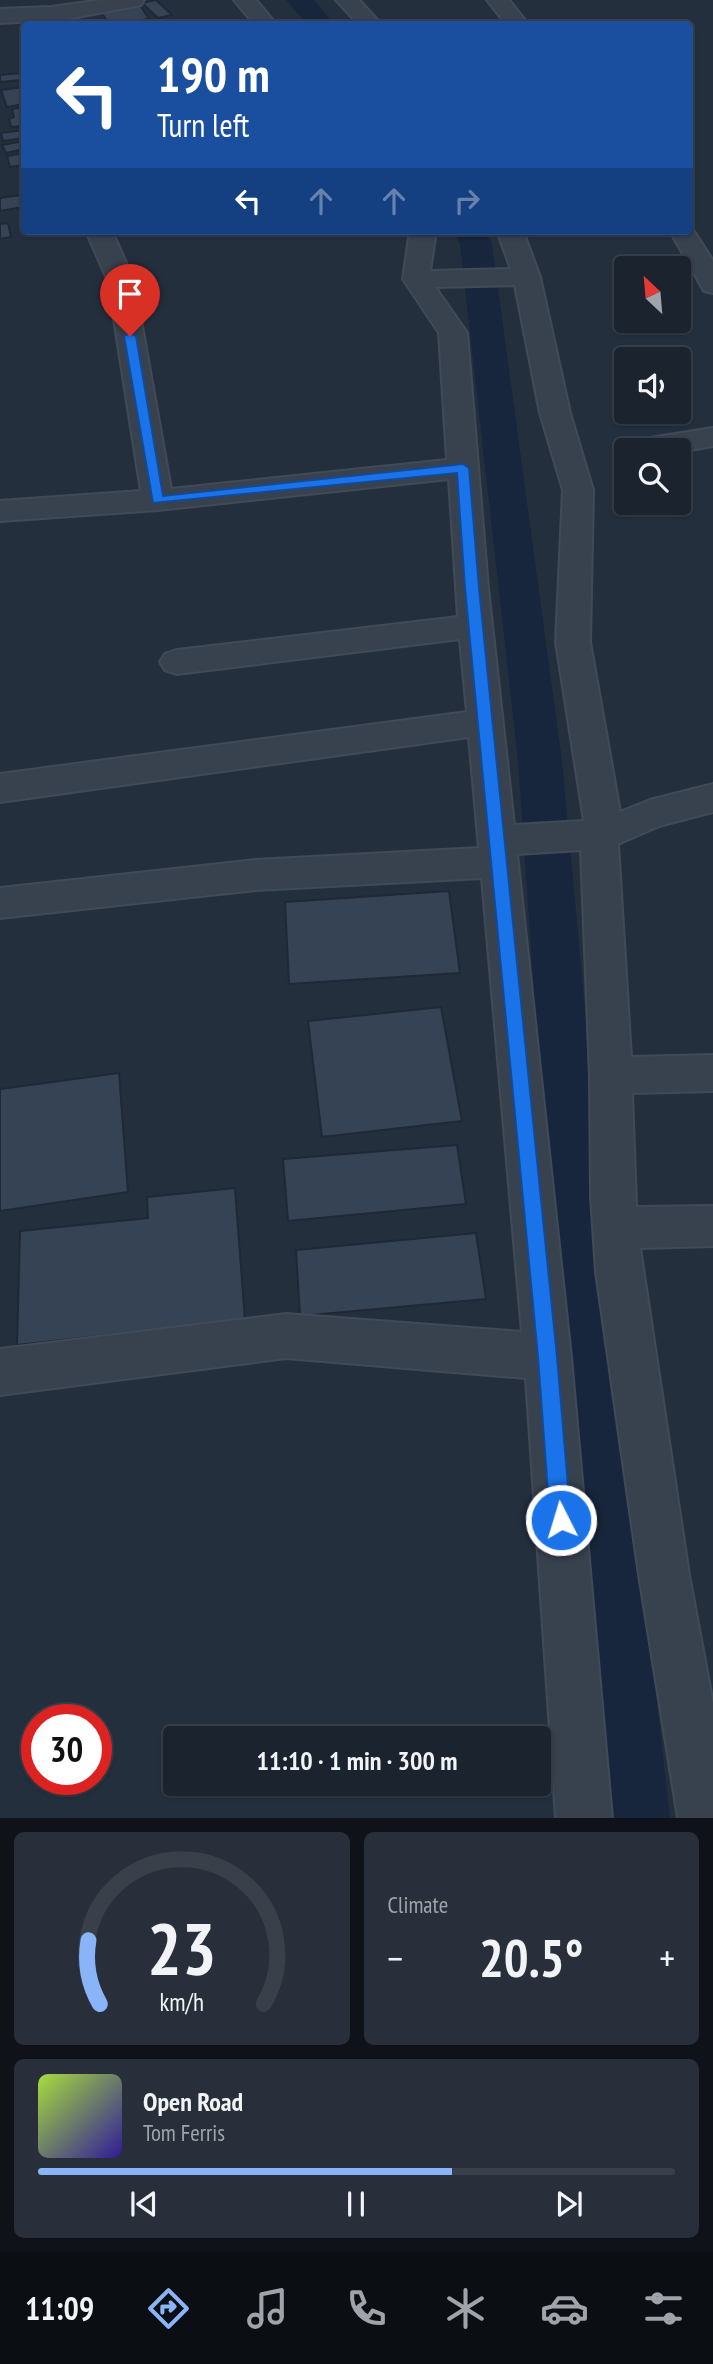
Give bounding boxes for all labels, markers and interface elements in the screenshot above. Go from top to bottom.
text: 190 m [157,42,270,106]
icon: left [42,49,133,140]
text: Turn left [157,104,249,146]
icon: left [229,182,267,220]
icon: ahead [302,182,340,220]
icon: ahead [375,182,413,220]
icon: right [448,182,486,220]
north arrow [614,256,691,332]
map controls [614,256,691,515]
pin [100,264,160,336]
icon: arrive [111,275,149,313]
button: sound [614,347,691,424]
button: search [614,438,691,515]
position arrow [524,1483,598,1557]
speed limit sign: 30 [21,1704,112,1795]
text: 11:10 · 1 min · 300 m [257,1744,457,1777]
text: Climate [388,1890,448,1919]
text: 23 [147,1901,217,1995]
text: 20.5° [479,1924,584,1991]
text: − [388,1933,403,1982]
text: + [659,1933,675,1982]
text: km/h [160,1986,204,2018]
text: Open Road [143,2085,243,2118]
text: Tom Ferris [143,2118,225,2147]
icon: previous [125,2185,163,2223]
icon: pause [337,2185,375,2223]
icon: next [550,2185,588,2223]
icon: directions [144,2284,193,2333]
icon: music [243,2284,292,2333]
icon: phone [342,2284,391,2333]
icon: climate [441,2284,490,2333]
icon: car [540,2284,589,2333]
icon: filters [639,2284,688,2333]
text: 11:09 [25,2287,94,2329]

